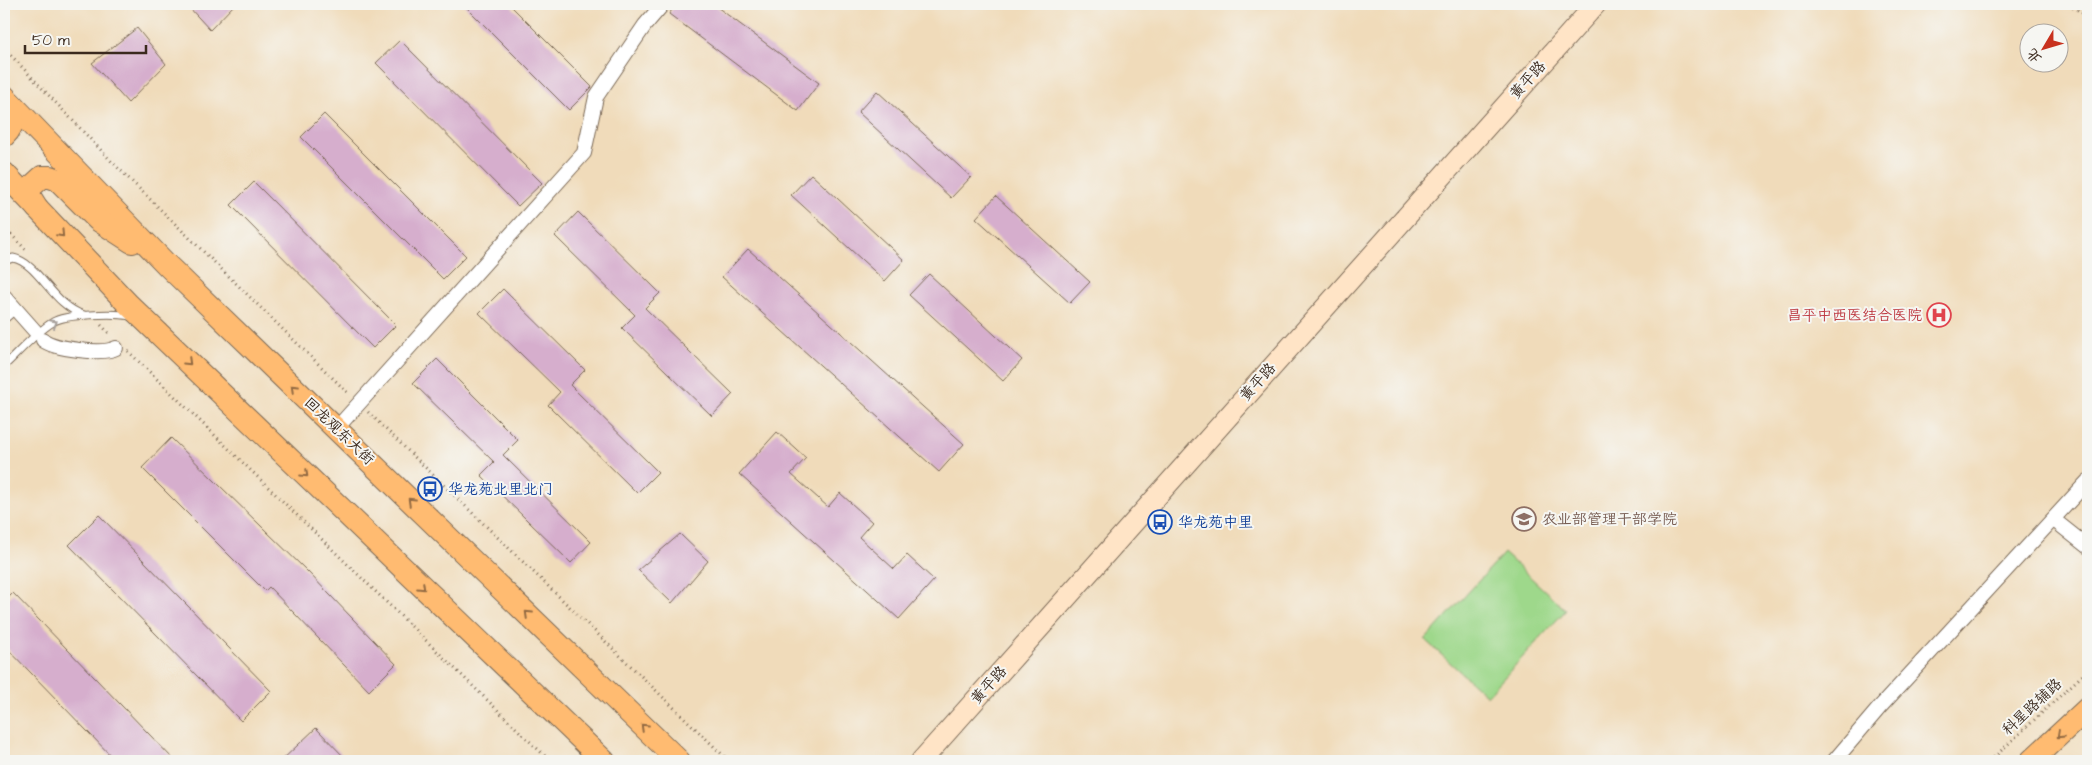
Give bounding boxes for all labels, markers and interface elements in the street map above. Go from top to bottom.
scale bar [25,22,146,54]
north arrow [2020,22,2070,72]
text: 50 m [32,30,70,51]
text: 北 [2022,44,2047,67]
street label: 黄平路 [1505,56,1551,104]
one-way arrow [55,228,64,237]
hospital icon: 昌平中西医结合医院 [1926,302,1952,328]
place label: 昌平中西医结合医院 [1787,305,1922,326]
one-way arrow [48,319,57,329]
one-way arrow [182,356,191,365]
street label: 黄平路 [1235,358,1281,406]
one-way arrow [291,385,300,394]
street label: 回龙观东大街 [299,392,379,470]
one-way arrow [299,468,308,477]
bus stop icon: 华龙苑北里北门 [417,476,443,502]
place label: 华龙苑北里北门 [448,479,553,500]
one-way arrow [407,498,416,507]
school or university icon: 农业部管理干部学院 [1511,506,1537,532]
bus stop icon: 华龙苑中里 [1147,509,1173,535]
place label: 农业部管理干部学院 [1542,509,1677,530]
place label: 华龙苑中里 [1178,512,1253,533]
one-way arrow [417,581,426,590]
one-way arrow [524,611,533,620]
street label: 黄平路 [966,661,1012,709]
street label: 科星路辅路 [1997,674,2067,740]
one-way arrow [641,724,650,733]
one-way arrow [2056,729,2065,738]

